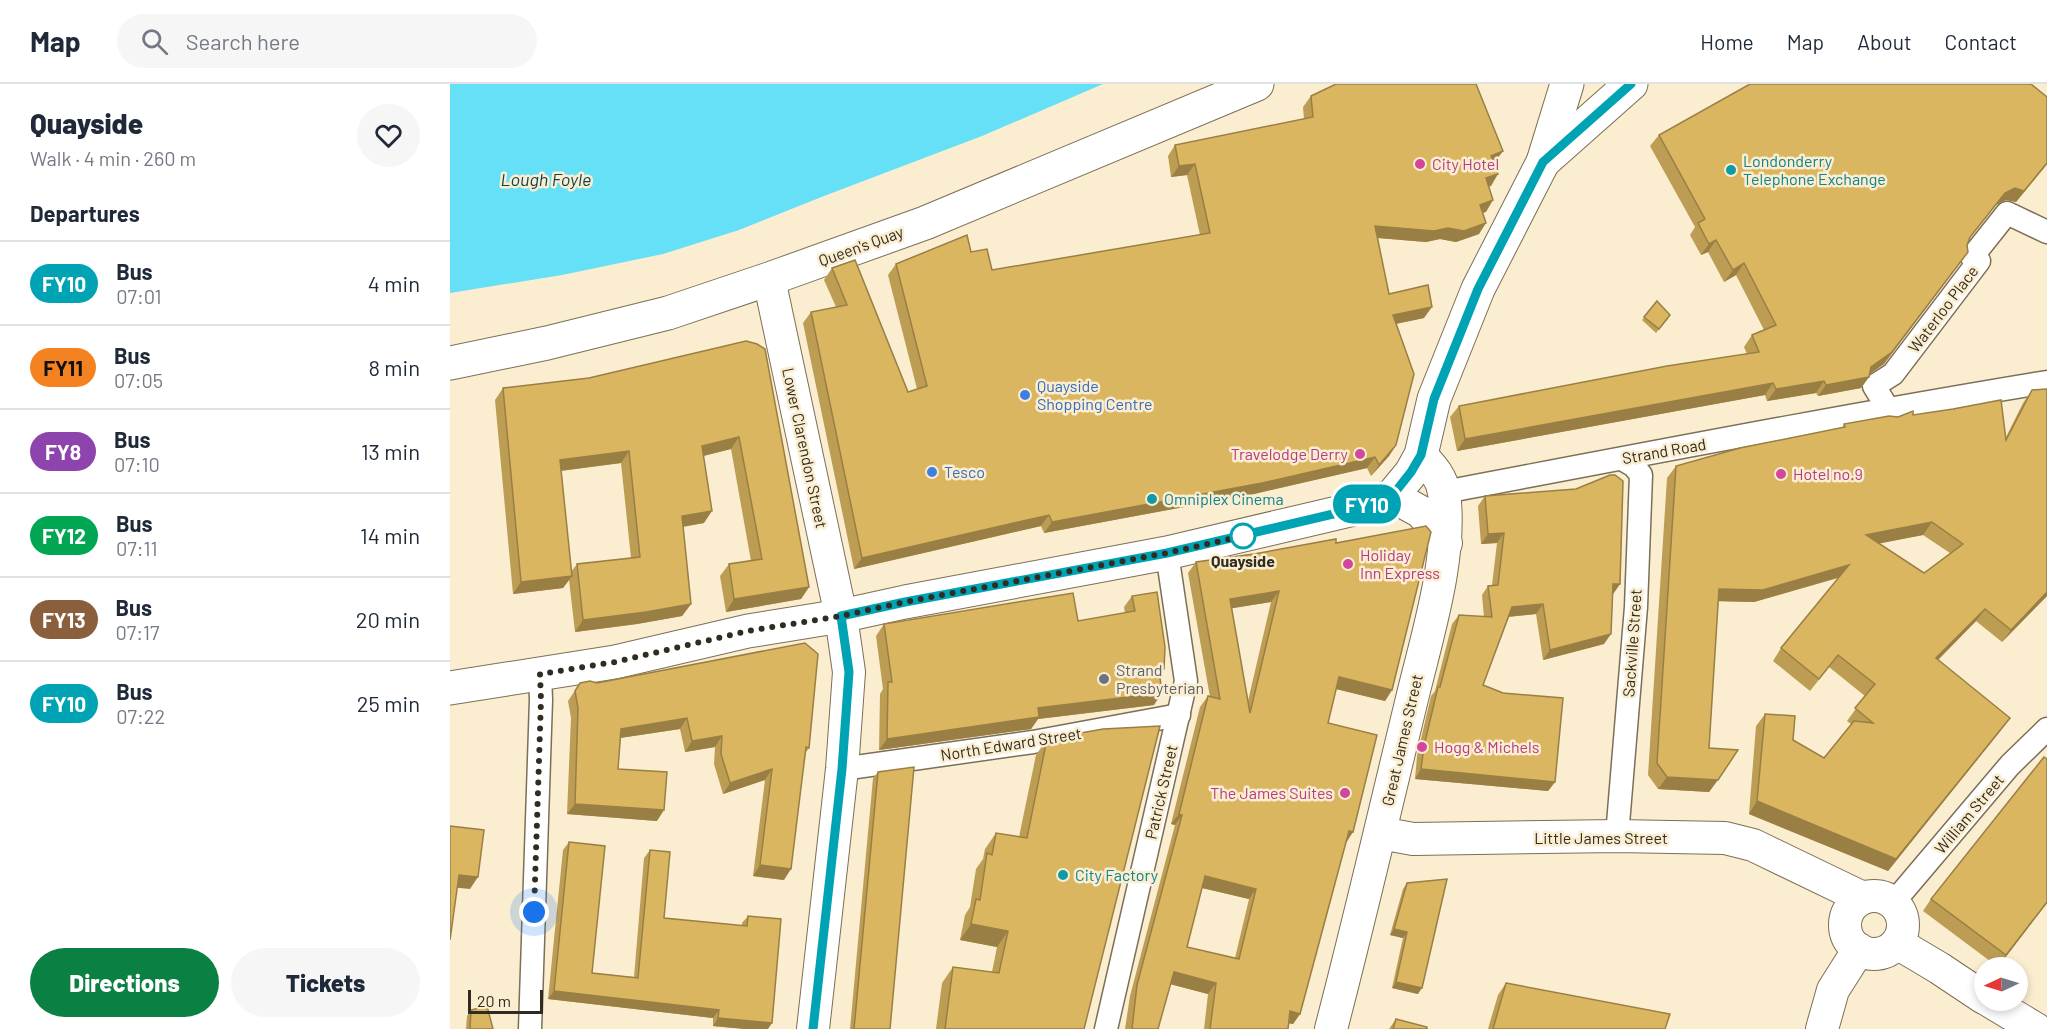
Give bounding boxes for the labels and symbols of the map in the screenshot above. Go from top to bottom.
place label: Londonderry Telephone Exchange [1743,151,1886,188]
place label: City Hotel [1432,154,1499,173]
marker: City Hotel [1413,157,1427,171]
marker: Londonderry Telephone Exchange [1724,163,1738,177]
water label: Lough Foyle [501,168,591,190]
street label: Queen's Quay [816,221,906,270]
street label: Waterloo Place [1904,262,1981,356]
street label: Lower Clarendon Street [779,366,832,530]
place label: Quayside Shopping Centre [1037,376,1153,413]
marker: Quayside Shopping Centre [1018,388,1032,402]
street label: Strand Road [1620,434,1707,467]
place label: Travelodge Derry [1231,444,1349,463]
marker: Travelodge Derry [1353,447,1367,461]
place label: Tesco [944,462,985,481]
place label: Hotel no.9 [1793,464,1863,483]
marker: Tesco [925,465,939,479]
marker: Hotel no.9 [1774,467,1788,481]
line badge: FY10 [1325,484,1409,524]
place label: Omniplex Cinema [1164,489,1284,508]
marker: Omniplex Cinema [1145,492,1159,506]
marker: Quayside [1230,523,1256,549]
place label: Holiday Inn Express [1360,545,1440,582]
place label: Quayside [1211,551,1275,570]
marker: Holiday Inn Express [1341,557,1355,571]
street label: Sackville Street [1618,588,1645,698]
place label: Strand Presbyterian [1116,660,1204,697]
marker: Strand Presbyterian [1097,672,1111,686]
street label: Great James Street [1377,672,1426,808]
street label: North Edward Street [939,723,1083,764]
place label: Hogg & Michels [1434,737,1540,756]
marker: Hogg & Michels [1415,740,1429,754]
street label: Patrick Street [1140,743,1181,841]
street label: William Street [1930,770,2007,857]
place label: The James Suites [1210,783,1333,802]
marker: The James Suites [1338,786,1352,800]
street label: Little James Street [1534,828,1668,847]
place label: City Factory [1075,865,1159,884]
marker: City Factory [1056,868,1070,882]
your location [519,897,549,927]
north arrow [1974,957,2028,1011]
scale bar [468,987,543,1014]

